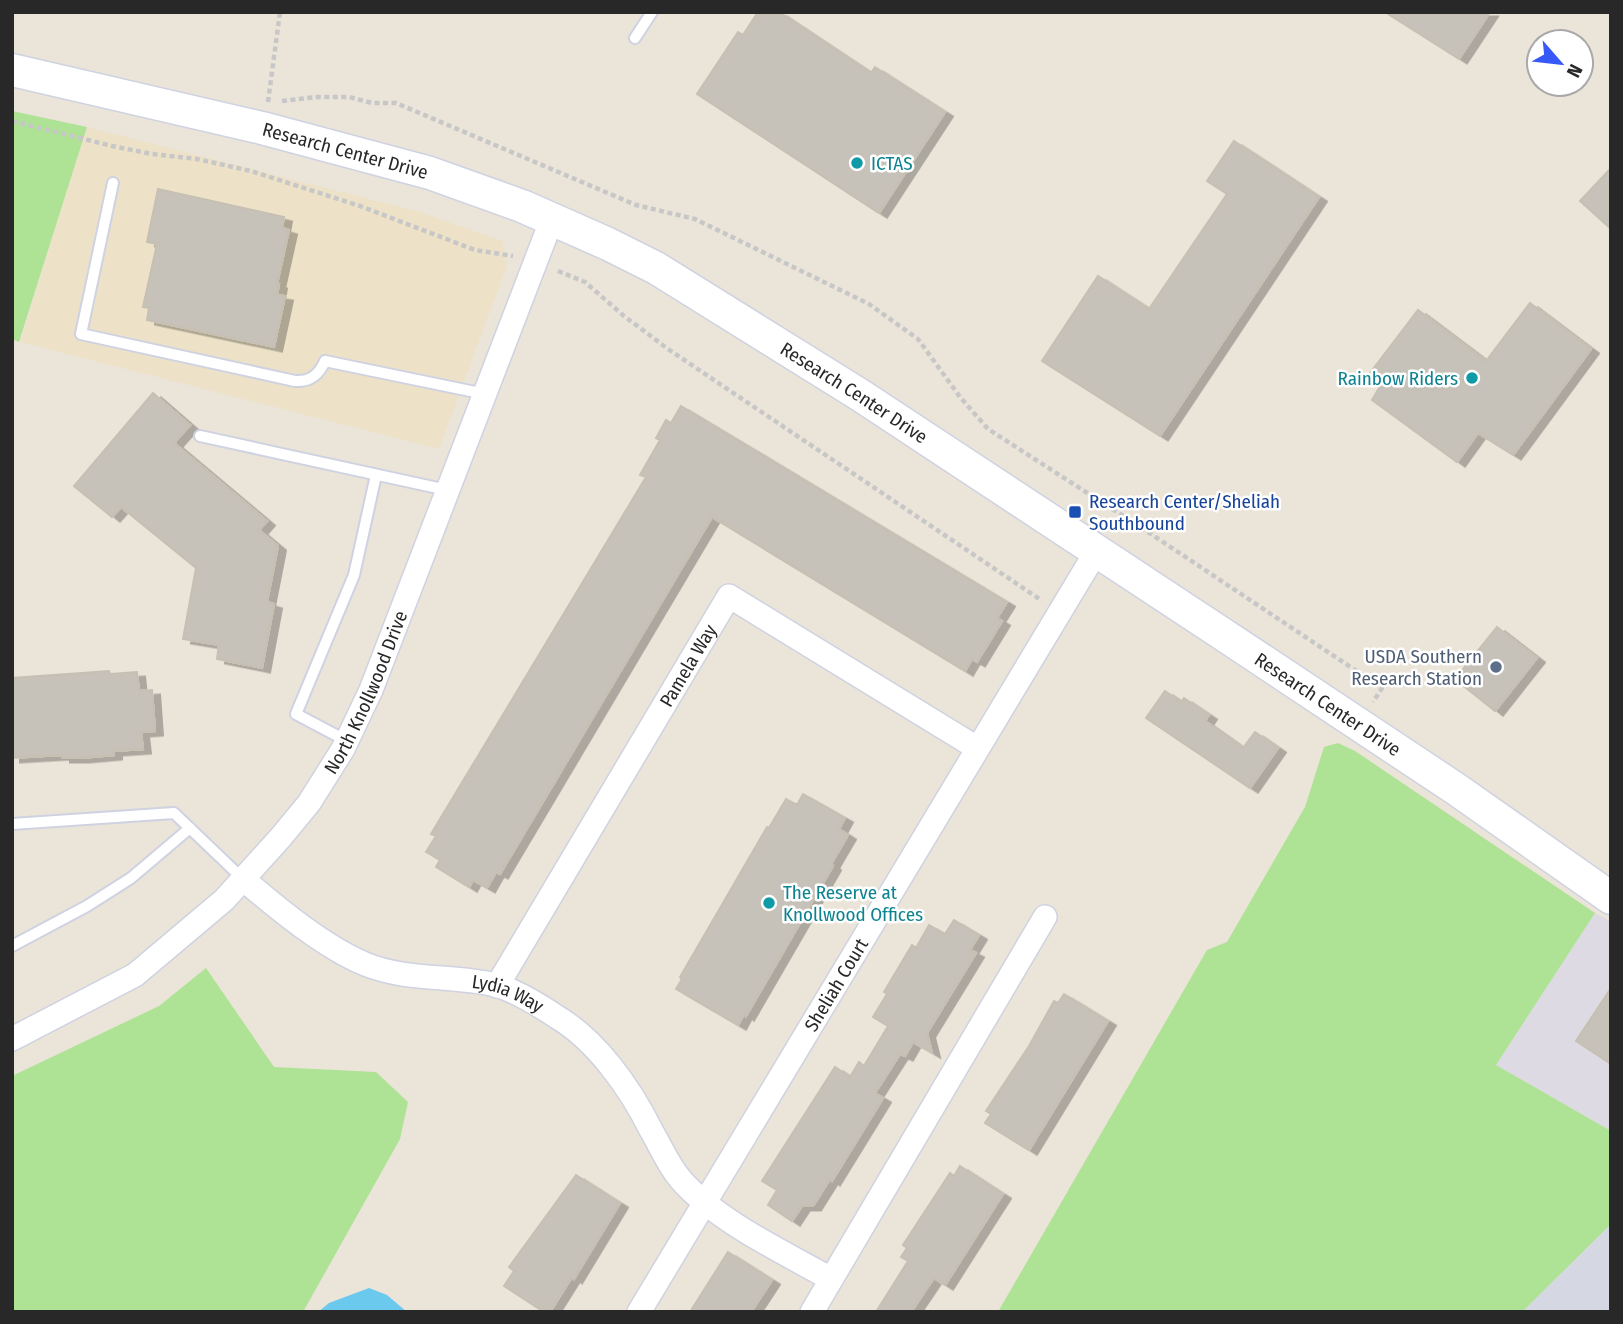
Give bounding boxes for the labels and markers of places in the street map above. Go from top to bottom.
place label: ICTAS [871,152,913,175]
marker: ICTAS [849,155,865,171]
place label: Rainbow Riders [1338,367,1458,390]
marker: Rainbow Riders [1464,370,1480,386]
place label: Research Center/Sheliah Southbound [1089,490,1280,535]
marker: Research Center/Sheliah Southbound [1067,504,1083,520]
place label: USDA Southern Research Station [1351,645,1482,690]
marker: USDA Southern Research Station [1488,659,1504,675]
place label: The Reserve at Knollwood Offices [783,881,923,926]
marker: The Reserve at Knollwood Offices [761,895,777,911]

